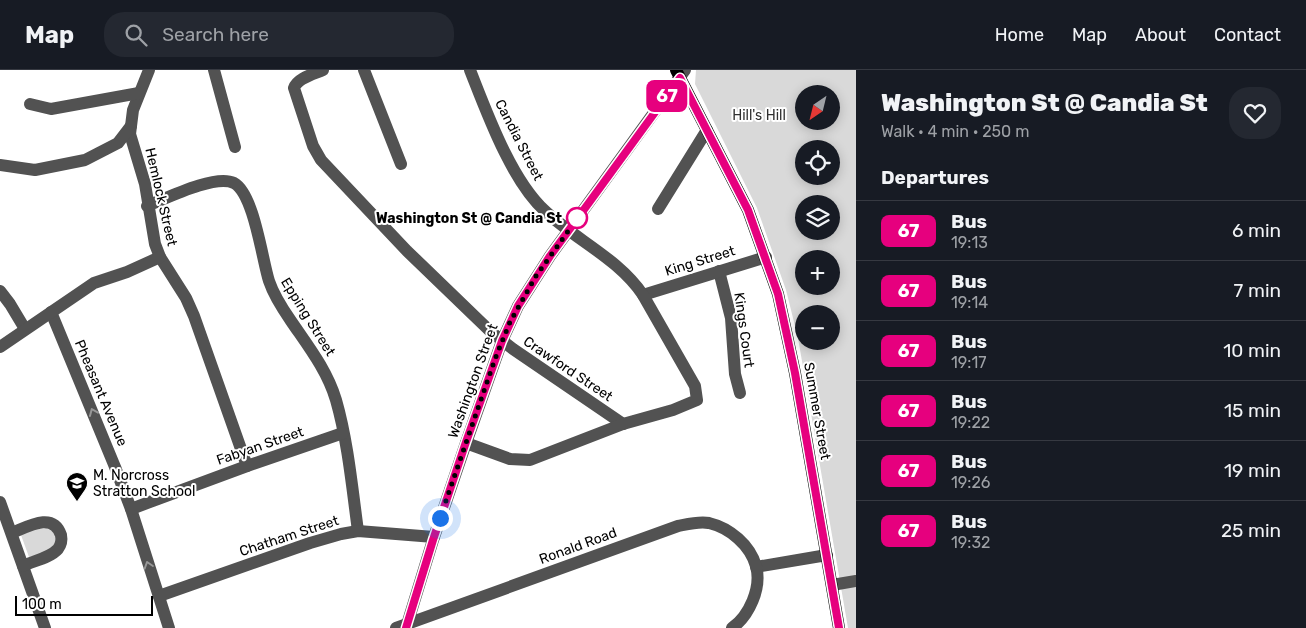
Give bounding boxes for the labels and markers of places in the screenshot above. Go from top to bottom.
marker: Washington St @ Candia St [566,207,588,229]
place label: Washington St @ Candia St [376,210,562,227]
place label: M. Norcross Stratton School [93,467,195,500]
school or university icon: M. Norcross Stratton School [65,471,89,502]

